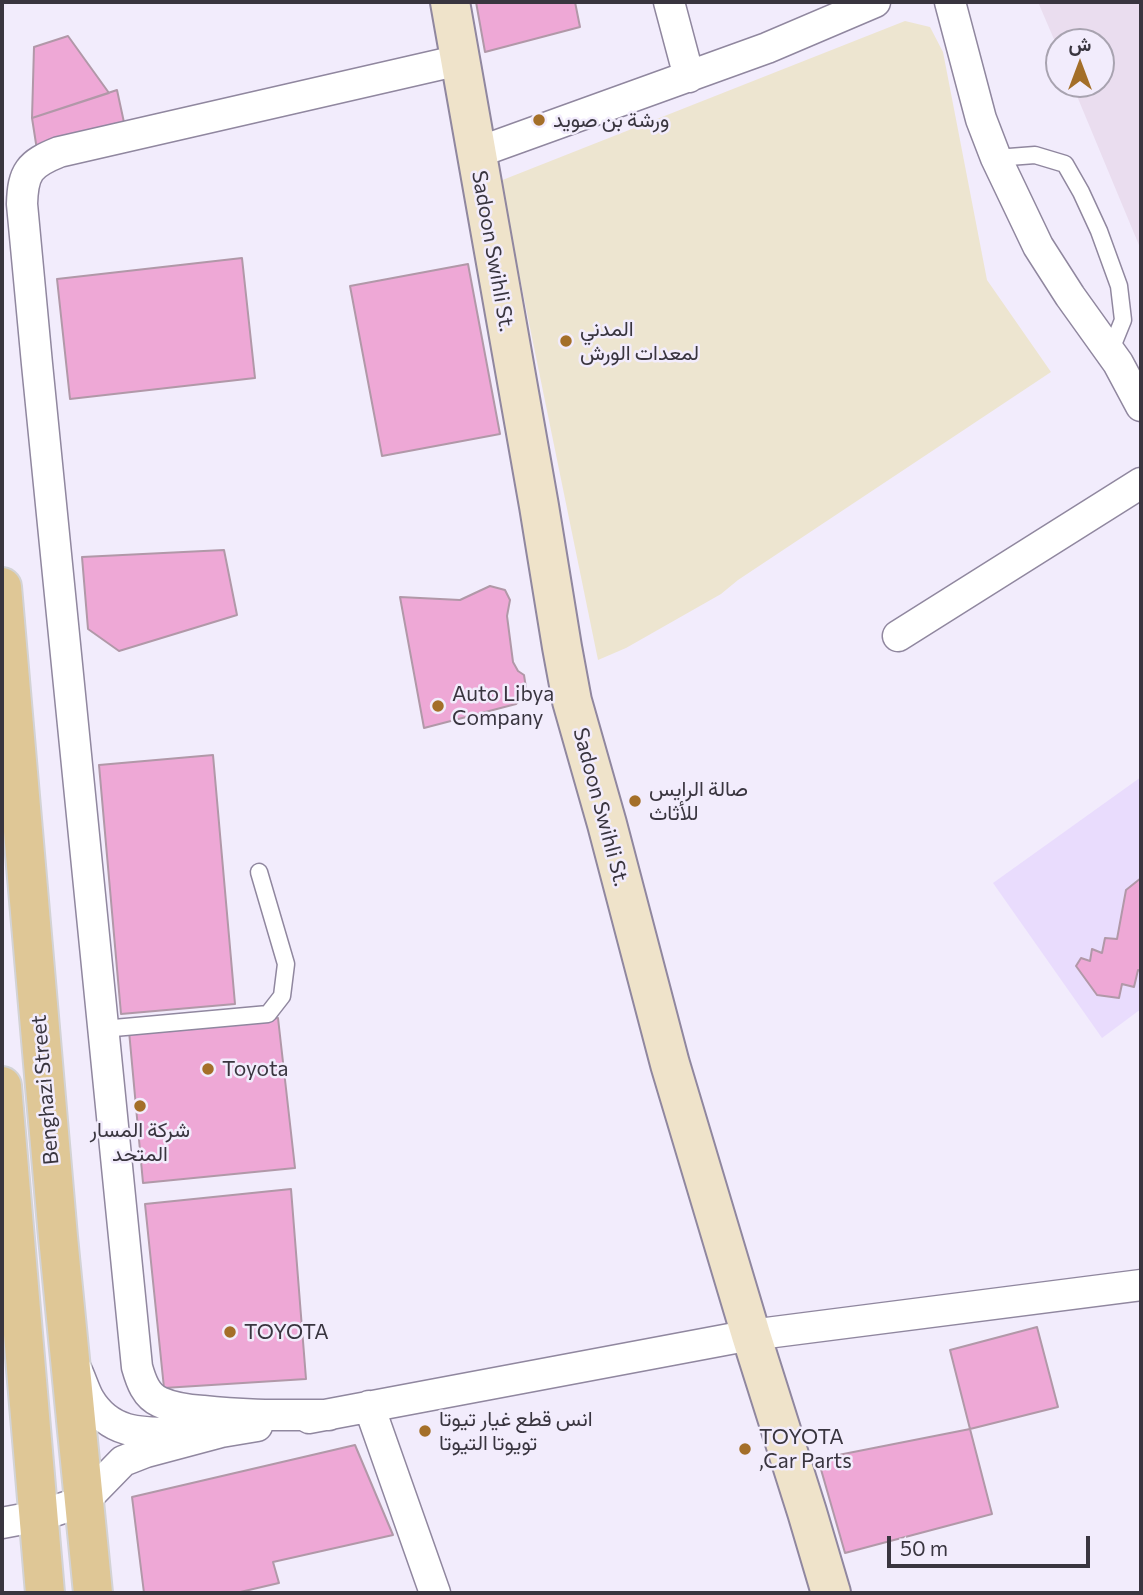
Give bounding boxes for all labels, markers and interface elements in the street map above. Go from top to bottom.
north arrow [1045,28,1115,98]
text: ش [1069,32,1091,55]
place label: ورشة بن صويد [553,107,669,133]
marker: ورشة بن صويد [531,112,547,128]
street label: Sadoon Swihli St. [466,169,520,333]
place label: المدني لمعدات الورش [580,316,699,366]
marker: المدني لمعدات الورش [558,333,574,349]
place label: Auto Libya Company [452,681,554,731]
marker: Auto Libya Company [430,698,446,714]
street label: Sadoon Swihli St. [568,725,634,889]
place label: صالة الرايس للأثاث [649,776,748,826]
marker: صالة الرايس للأثاث [627,793,643,809]
street label: Benghazi Street [26,1014,64,1166]
place label: Toyota [222,1056,288,1082]
marker: Toyota [200,1061,216,1077]
marker: شركة المسار المتحد [132,1098,148,1114]
place label: شركة المسار المتحد [90,1117,190,1167]
place label: TOYOTA [244,1319,329,1345]
marker: TOYOTA [222,1324,238,1340]
place label: انس قطع غيار تيوتا تويوتا التيوتا [439,1406,593,1456]
marker: انس قطع غيار تيوتا تويوتا التيوتا [417,1423,433,1439]
place label: TOYOTA ,Car Parts [759,1424,852,1474]
marker: TOYOTA ,Car Parts [737,1441,753,1457]
scale bar [891,1522,1094,1566]
text: 50 m [900,1535,948,1560]

